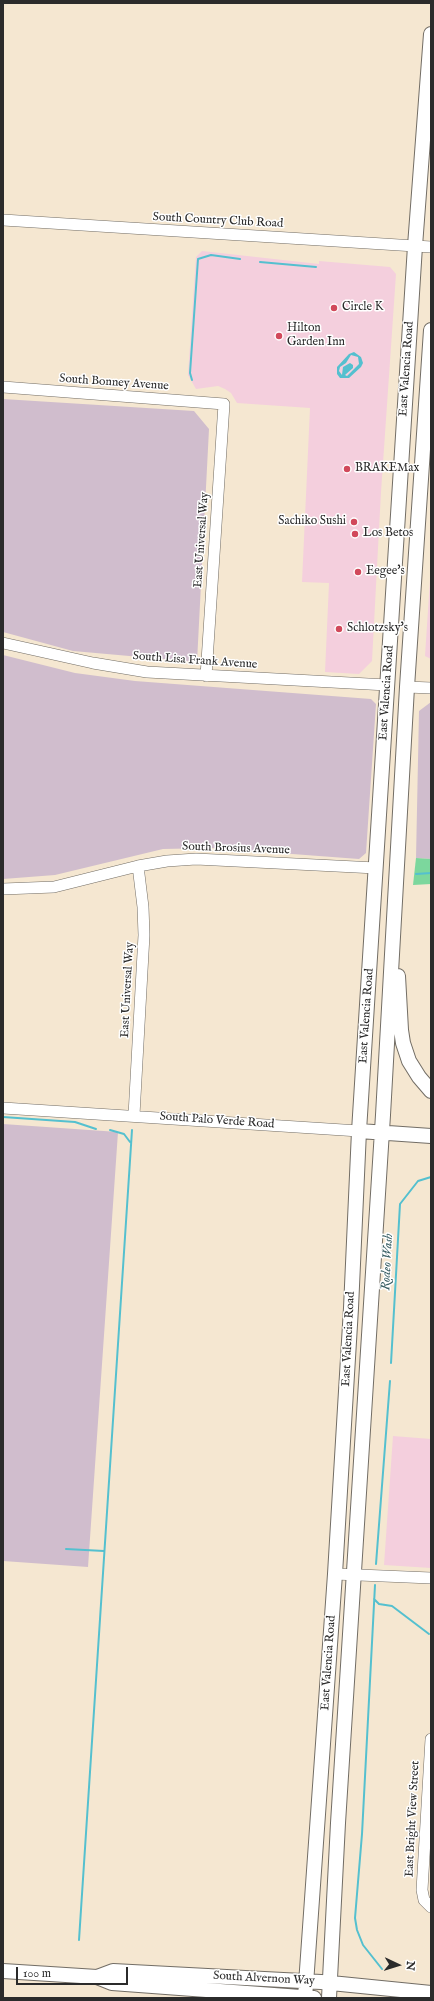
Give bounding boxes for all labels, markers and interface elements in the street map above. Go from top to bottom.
street label: South Country Club Road [152,210,284,232]
place label: Circle K [342,301,383,315]
marker: Circle K [329,303,339,313]
street label: East Valencia Road [396,321,418,417]
place label: Hilton Garden Inn [287,322,345,350]
marker: Hilton Garden Inn [274,331,284,341]
street label: South Bonney Avenue [59,372,169,394]
place label: BRAKEMax [355,462,419,476]
marker: BRAKEMax [342,464,352,474]
street label: East Universal Way [191,492,213,588]
place label: Sachiko Sushi [278,515,346,529]
marker: Sachiko Sushi [349,517,359,527]
place label: Los Betos [363,527,413,541]
marker: Los Betos [350,529,360,539]
place label: Eegee's [366,565,405,579]
marker: Eegee's [353,567,363,577]
place label: Schlotzsky's [347,622,408,636]
marker: Schlotzsky's [334,624,344,634]
street label: East Valencia Road [376,645,398,741]
street label: South Lisa Frank Avenue [132,649,258,673]
street label: South Brosius Avenue [182,840,290,858]
street label: East Universal Way [118,942,138,1038]
street label: East Valencia Road [356,968,378,1064]
street label: South Palo Verde Road [159,1110,275,1132]
water label: Rodeo Wash [379,1233,397,1291]
street label: East Valencia Road [339,1291,359,1387]
street label: East Valencia Road [318,1615,340,1711]
street label: East Bright View Street [403,1760,423,1878]
north arrow [378,1945,418,1985]
scale bar [18,1959,130,1985]
text: N [403,1961,417,1971]
text: 100 m [23,1966,51,1981]
street label: South Alvernon Way [213,1969,315,1989]

